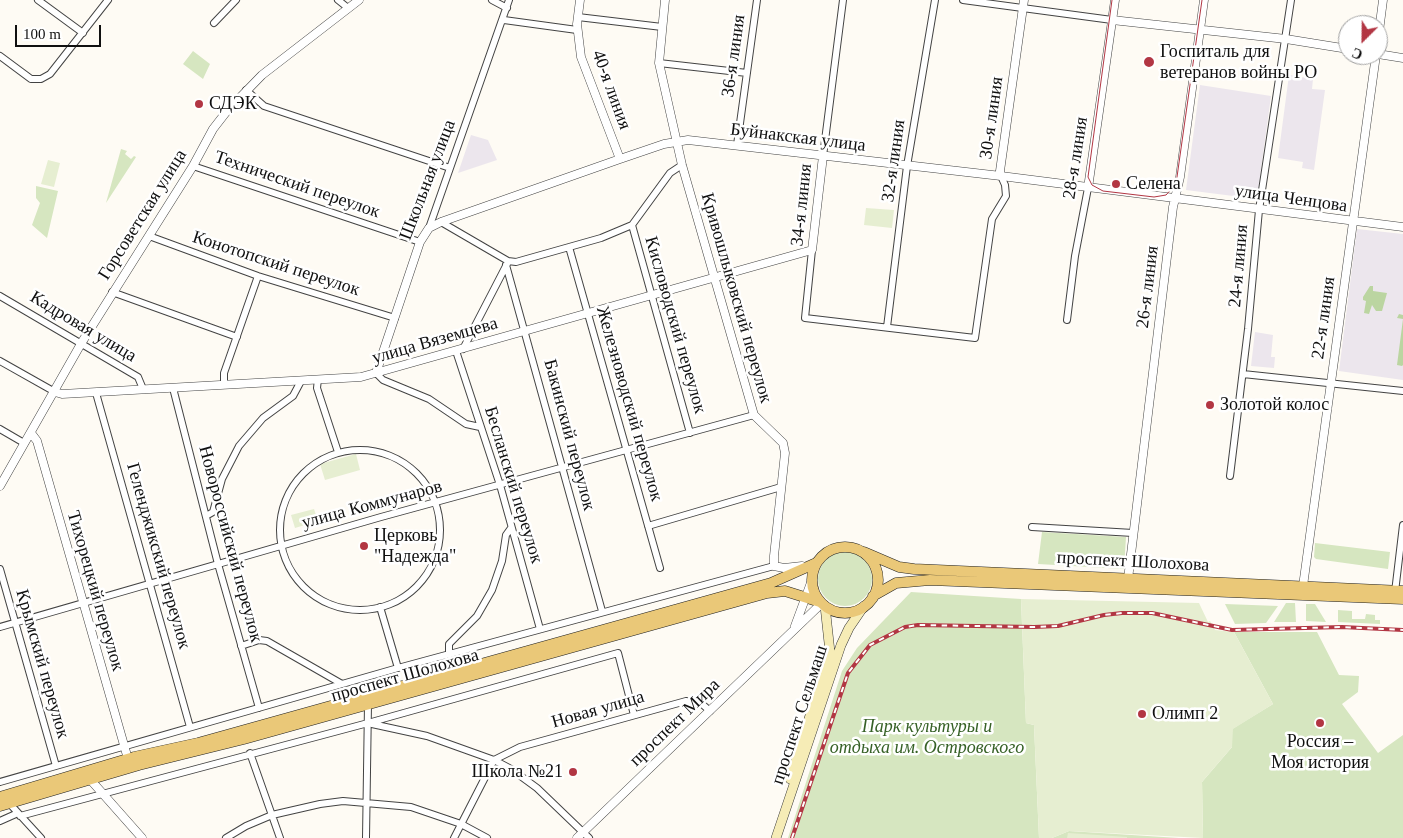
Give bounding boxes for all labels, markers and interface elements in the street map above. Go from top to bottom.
street label: 36-я линия [718,13,750,99]
scale bar [18,15,104,47]
north arrow [1338,15,1388,65]
text: 100 m [23,26,61,42]
place label: Госпиталь для ветеранов войны РО [1160,41,1317,84]
text: С [1350,44,1365,62]
street label: 40-я линия [587,47,635,133]
marker: Госпиталь для ветеранов войны РО [1142,55,1156,69]
street label: 30-я линия [976,75,1008,161]
place label: СДЭК [209,93,257,115]
marker: СДЭК [193,98,205,110]
street label: 28-я линия [1059,115,1093,201]
street label: Школьная улица [395,117,461,243]
street label: 32-я линия [878,118,910,204]
street label: Буйнакская улица [729,119,867,157]
street label: Горсоветская улица [94,146,192,284]
street label: Технический переулок [211,147,383,223]
street label: 34-я линия [787,163,817,247]
place label: Селена [1126,173,1181,195]
marker: Селена [1110,178,1122,190]
street label: улица Ченцова [1233,180,1349,218]
street label: Кривошлыковский переулок [696,190,776,406]
street label: 24-я линия [1225,224,1253,308]
street label: Конотопский переулок [190,227,362,301]
street label: Кисловодский переулок [639,234,711,416]
street label: 26-я линия [1132,245,1164,329]
street label: 22-я линия [1308,275,1340,361]
street label: Кадровая улица [26,287,140,367]
street label: Железноводский переулок [591,304,667,504]
street label: улица Вяземцева [370,313,500,369]
street label: Бакинский переулок [538,357,600,513]
place label: Золотой колос [1220,394,1329,416]
marker: Золотой колос [1204,399,1216,411]
street label: Бесланский переулок [479,404,547,566]
street label: Новороссийский переулок [193,443,267,645]
street label: Геленджикский переулок [121,460,195,652]
street label: улица Коммунаров [299,476,445,534]
street label: Тихорецкий переулок [62,508,128,674]
place label: Церковь "Надежда" [374,525,456,568]
marker: Церковь "Надежда" [358,540,370,552]
street label: проспект Шолохова [1056,547,1210,577]
street label: Крымский переулок [10,587,74,741]
street label: проспект Сельмаш [767,643,833,787]
street label: проспект Шолохова [329,645,481,707]
street label: проспект Мира [625,675,725,771]
street label: Новая улица [549,686,647,734]
place label: Олимп 2 [1152,703,1218,725]
marker: Олимп 2 [1136,708,1148,720]
park label: Парк культуры и отдыха им. Островского [830,716,1024,759]
marker: Россия – Моя история [1314,717,1326,729]
place label: Россия – Моя история [1271,731,1369,774]
place label: Школа №21 [472,761,563,783]
marker: Школа №21 [567,766,579,778]

